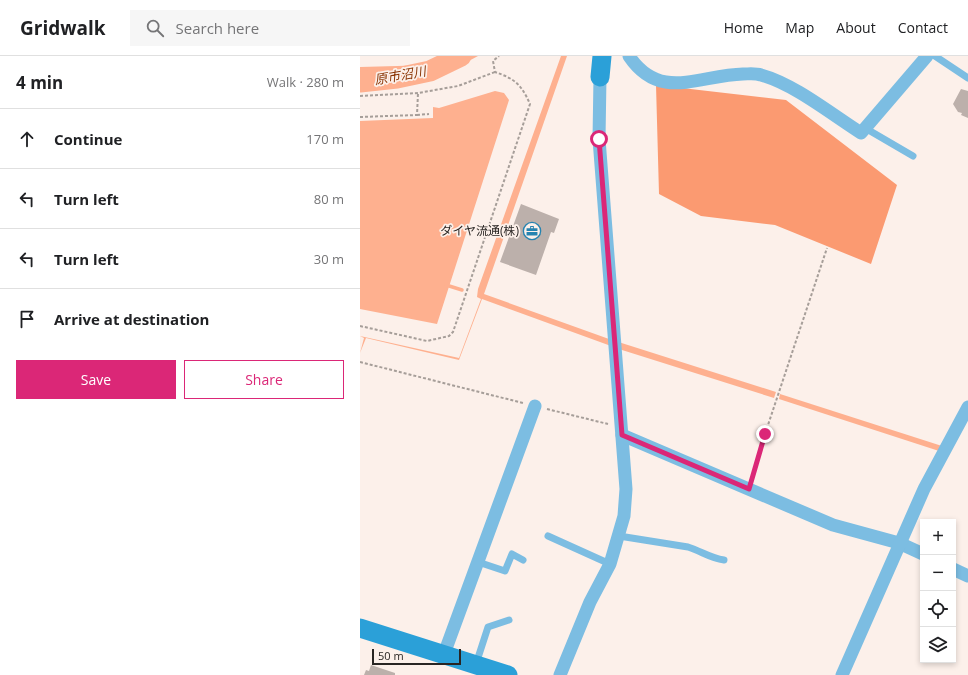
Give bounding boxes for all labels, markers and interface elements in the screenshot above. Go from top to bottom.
search box [130,10,410,46]
text: Gridwalk [20,15,106,41]
icon: search [144,17,166,39]
text: Search here [176,18,259,38]
text: Home [724,18,763,37]
text: Map [785,18,814,37]
text: About [836,18,876,37]
text: Contact [898,18,948,37]
water label: 原市沼川 [373,61,429,88]
text: 4 min [16,71,63,94]
text: Walk · 280 m [267,73,344,91]
icon: ahead [16,128,38,150]
text: Continue [54,129,122,149]
text: 170 m [306,130,344,148]
route start [590,130,608,148]
icon: left [16,188,38,210]
text: Turn left [54,189,119,209]
text: 80 m [314,190,344,208]
office icon: ダイヤ流通(株) [522,221,542,241]
place label: ダイヤ流通(株) [440,222,519,239]
icon: left [16,248,38,270]
text: Turn left [54,249,119,269]
text: 30 m [314,250,344,268]
icon: arrive [16,308,38,330]
text: Arrive at destination [54,309,209,329]
button: Save [16,360,176,399]
button: Share [184,360,344,399]
route end [756,425,774,443]
map controls [920,519,956,663]
button: + [920,519,956,555]
button: − [920,555,956,591]
button: locate [920,591,956,627]
button: layers [920,627,956,663]
scale bar [372,647,461,666]
text: 50 m [378,648,404,663]

